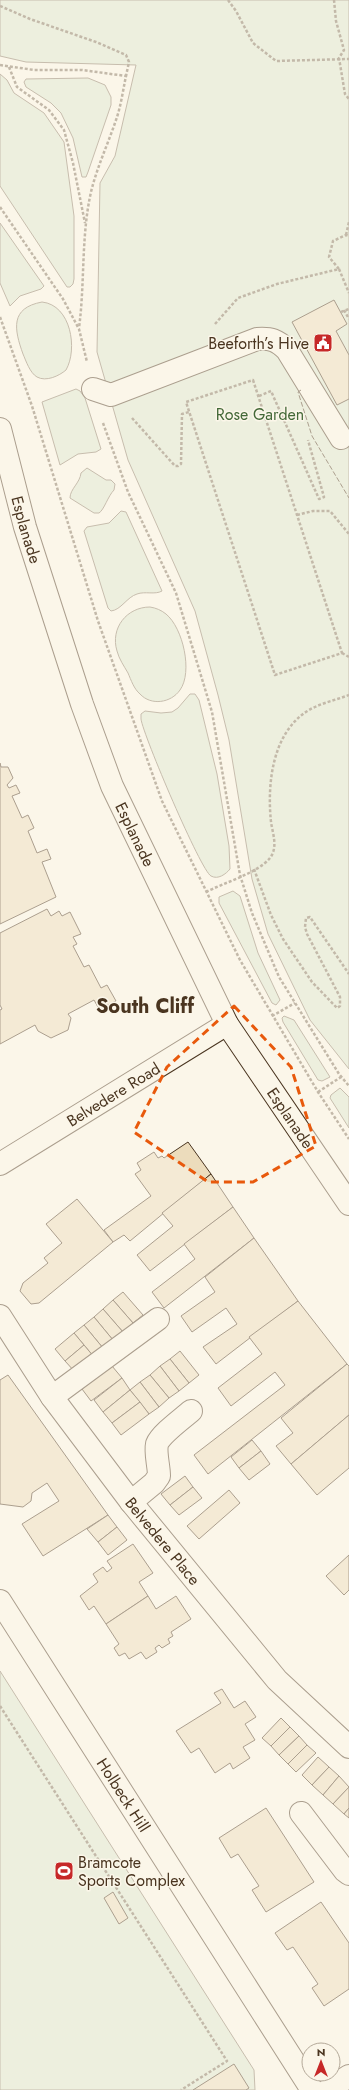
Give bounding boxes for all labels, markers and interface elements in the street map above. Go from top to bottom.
place label: Beeforth’s Hive [208,332,309,355]
public building icon: Beeforth’s Hive [312,332,334,354]
park label: Rose Garden [216,403,304,426]
street label: Esplanade [6,493,47,566]
street label: Esplanade [110,798,161,870]
district label: South Cliff [96,992,195,1021]
street label: Belvedere Road [62,1057,164,1132]
street label: Esplanade [262,1083,319,1153]
street label: Belvedere Place [120,1492,206,1590]
street label: Holbeck Hill [91,1753,156,1836]
place label: Bramcote Sports Complex [78,1851,185,1892]
sports icon: Bramcote Sports Complex [53,1860,75,1882]
north arrow [301,2042,341,2082]
text: N [317,2044,325,2060]

